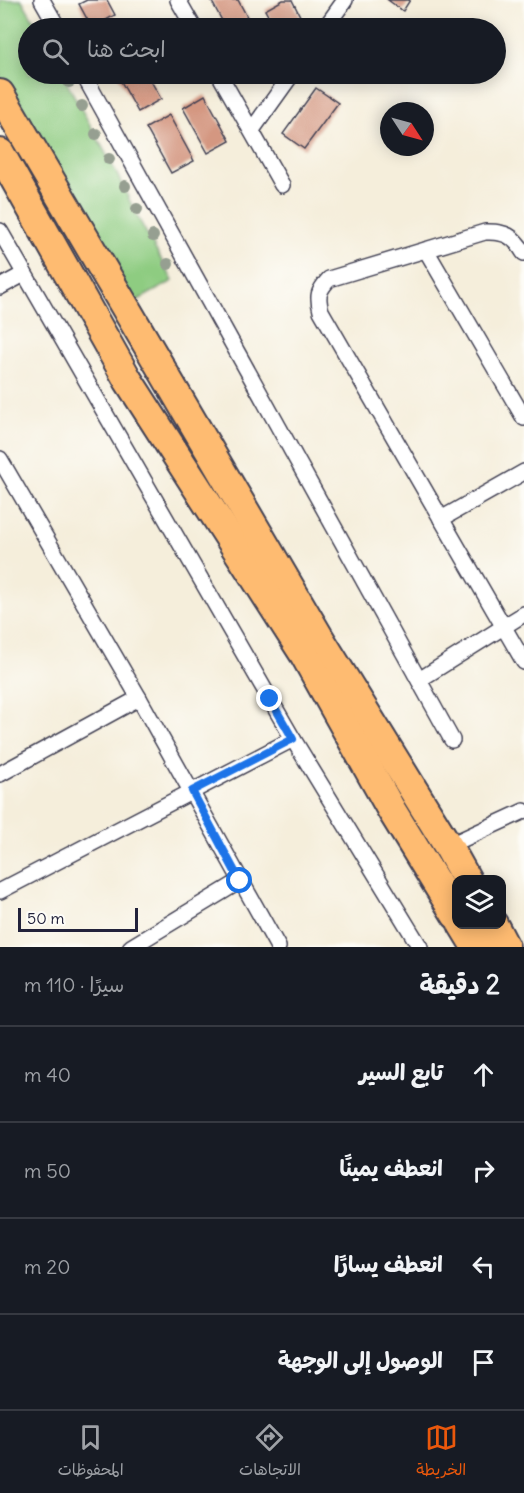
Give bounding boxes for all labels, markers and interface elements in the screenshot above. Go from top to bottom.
search box [18,18,506,84]
icon: search [39,35,72,68]
text: ابحث هنا [87,35,166,63]
north arrow [380,102,434,156]
route end [256,685,282,711]
route start [226,867,252,893]
map controls [452,875,506,929]
button: layers [452,875,506,929]
scale bar [18,905,138,932]
text: 50 m [27,908,65,928]
text: 2 دقيقة [420,968,500,1001]
text: سيرًا · 110 m [24,972,124,997]
text: تابع السير [359,1058,443,1086]
icon: ahead [467,1058,500,1091]
text: 40 m [24,1062,71,1087]
text: انعطف يمينًا [340,1154,443,1182]
icon: right [467,1154,500,1187]
text: 50 m [24,1158,71,1183]
text: انعطف يسارًا [334,1250,443,1278]
icon: left [467,1250,500,1283]
text: 20 m [24,1254,70,1279]
text: الوصول إلى الوجهة [278,1346,443,1374]
icon: arrive [467,1346,500,1379]
tab: المحفوظات [58,1421,124,1484]
tab: الاتجاهات [239,1421,301,1484]
tab: الخريطة [416,1421,466,1484]

